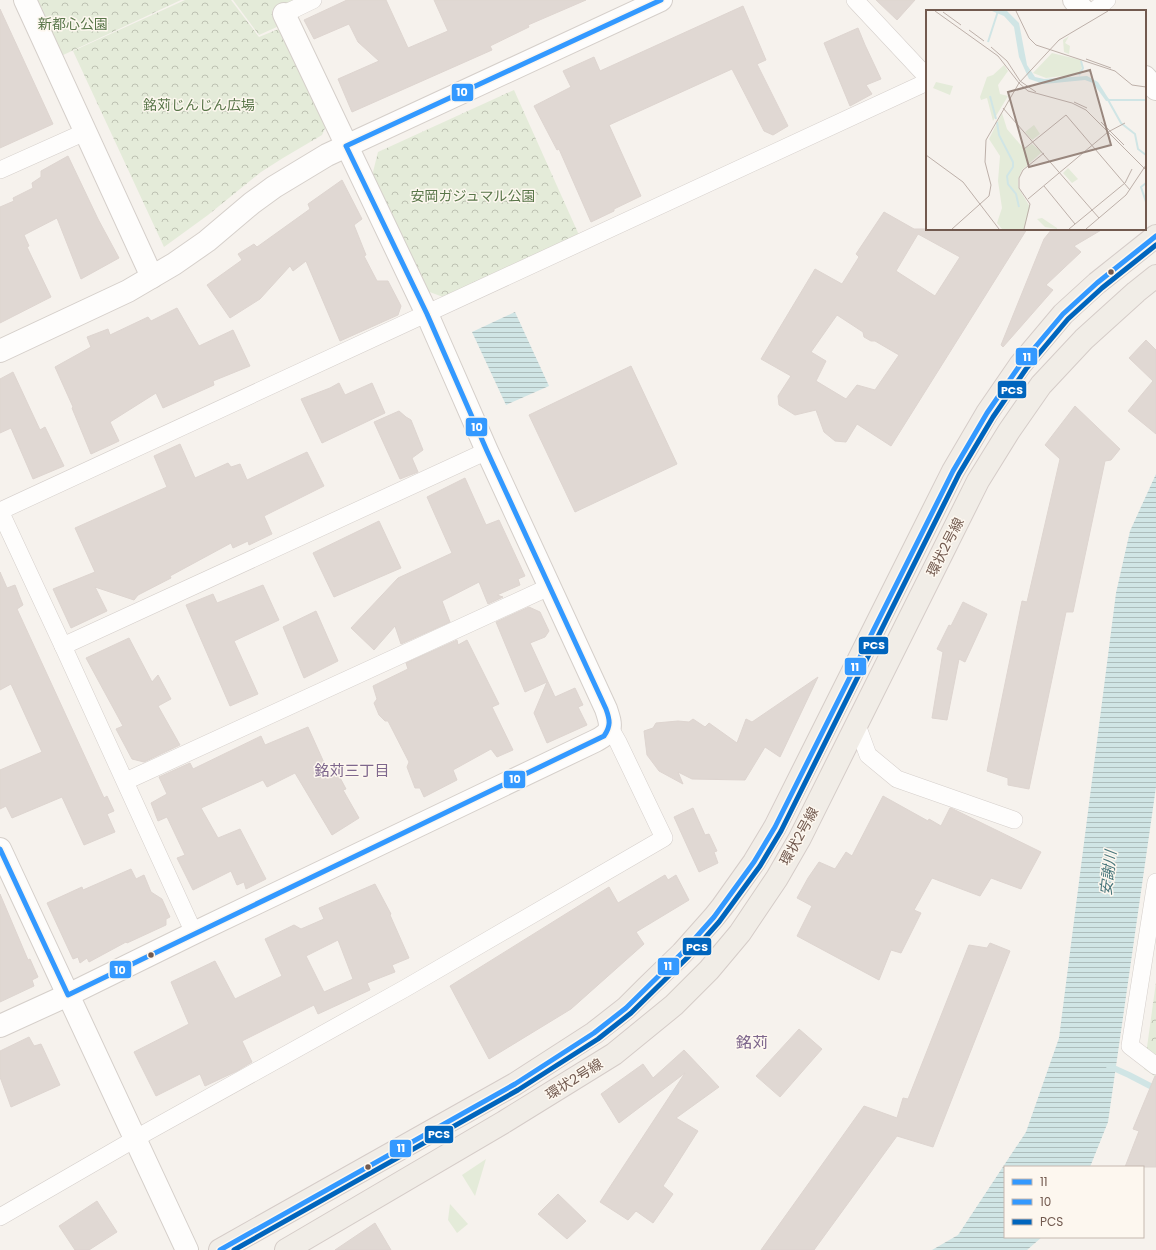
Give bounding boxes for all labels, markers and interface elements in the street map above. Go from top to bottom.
inset map [926,10,1146,230]
park label: 新都心公園 [38,14,108,34]
line badge: 10 [451,83,474,102]
text: 10 [456,84,468,100]
park label: 銘苅じんじん広場 [143,95,255,115]
park label: 安岡ガジュマル公園 [410,186,536,206]
unlabelled marker [1106,267,1116,277]
line badge: 11 [1015,347,1038,366]
text: 11 [1023,349,1031,365]
line badge: PCS [997,380,1027,399]
text: PCS [1001,382,1023,398]
line badge: 10 [465,417,488,437]
text: 10 [471,419,483,435]
street label: 環状2号線 [922,514,968,580]
line badge: PCS [858,636,889,655]
text: PCS [863,637,885,653]
line badge: 11 [844,657,867,676]
text: 11 [851,659,859,675]
district label: 銘苅三丁目 [314,760,390,781]
line badge: 10 [503,770,526,789]
text: 10 [509,771,521,787]
street label: 環状2号線 [775,803,823,869]
water label: 安謝川 [1095,847,1121,897]
line badge: PCS [682,937,712,956]
text: PCS [686,939,708,955]
unlabelled marker [146,950,156,960]
line badge: 11 [657,957,680,976]
text: 11 [664,958,672,974]
line badge: 10 [109,960,132,979]
text: 10 [114,962,126,978]
district label: 銘苅 [736,1031,768,1054]
street label: 環状2号線 [542,1054,606,1104]
line badge: PCS [424,1125,454,1144]
text: PCS [428,1126,450,1142]
line badge: 11 [389,1139,412,1158]
text: 11 [397,1140,405,1156]
unlabelled marker [363,1162,373,1172]
legend [1004,1166,1144,1238]
text: 11 [1040,1173,1048,1190]
text: 10 [1040,1193,1051,1210]
text: PCS [1040,1213,1063,1230]

